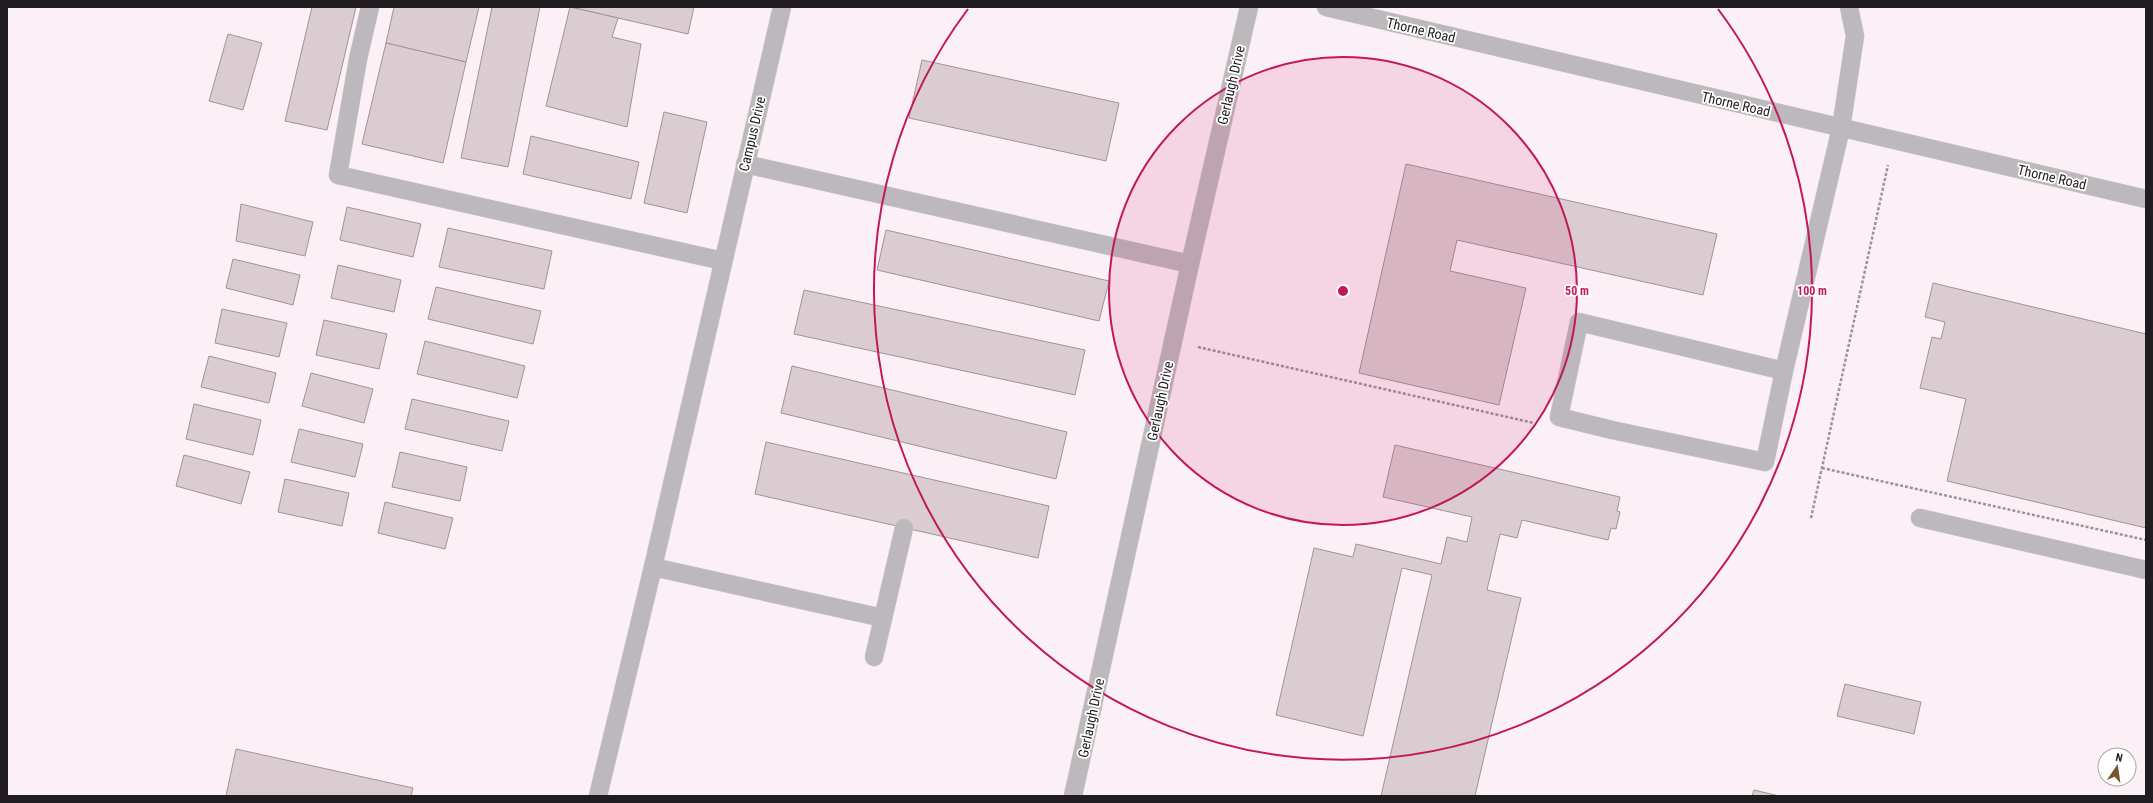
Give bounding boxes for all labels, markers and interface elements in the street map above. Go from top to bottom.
street label: Thorne Road [1385,14,1457,46]
street label: Gerlaugh Drive [1214,44,1248,126]
street label: Thorne Road [1700,88,1772,120]
street label: Campus Drive [736,95,768,173]
street label: Thorne Road [2016,161,2088,193]
centre of rings [1336,284,1350,298]
text: 50 m [1565,284,1589,298]
text: 100 m [1797,284,1827,298]
street label: Gerlaugh Drive [1144,359,1176,442]
street label: Gerlaugh Drive [1075,676,1107,759]
north arrow [2097,747,2137,787]
text: N [2114,751,2124,765]

